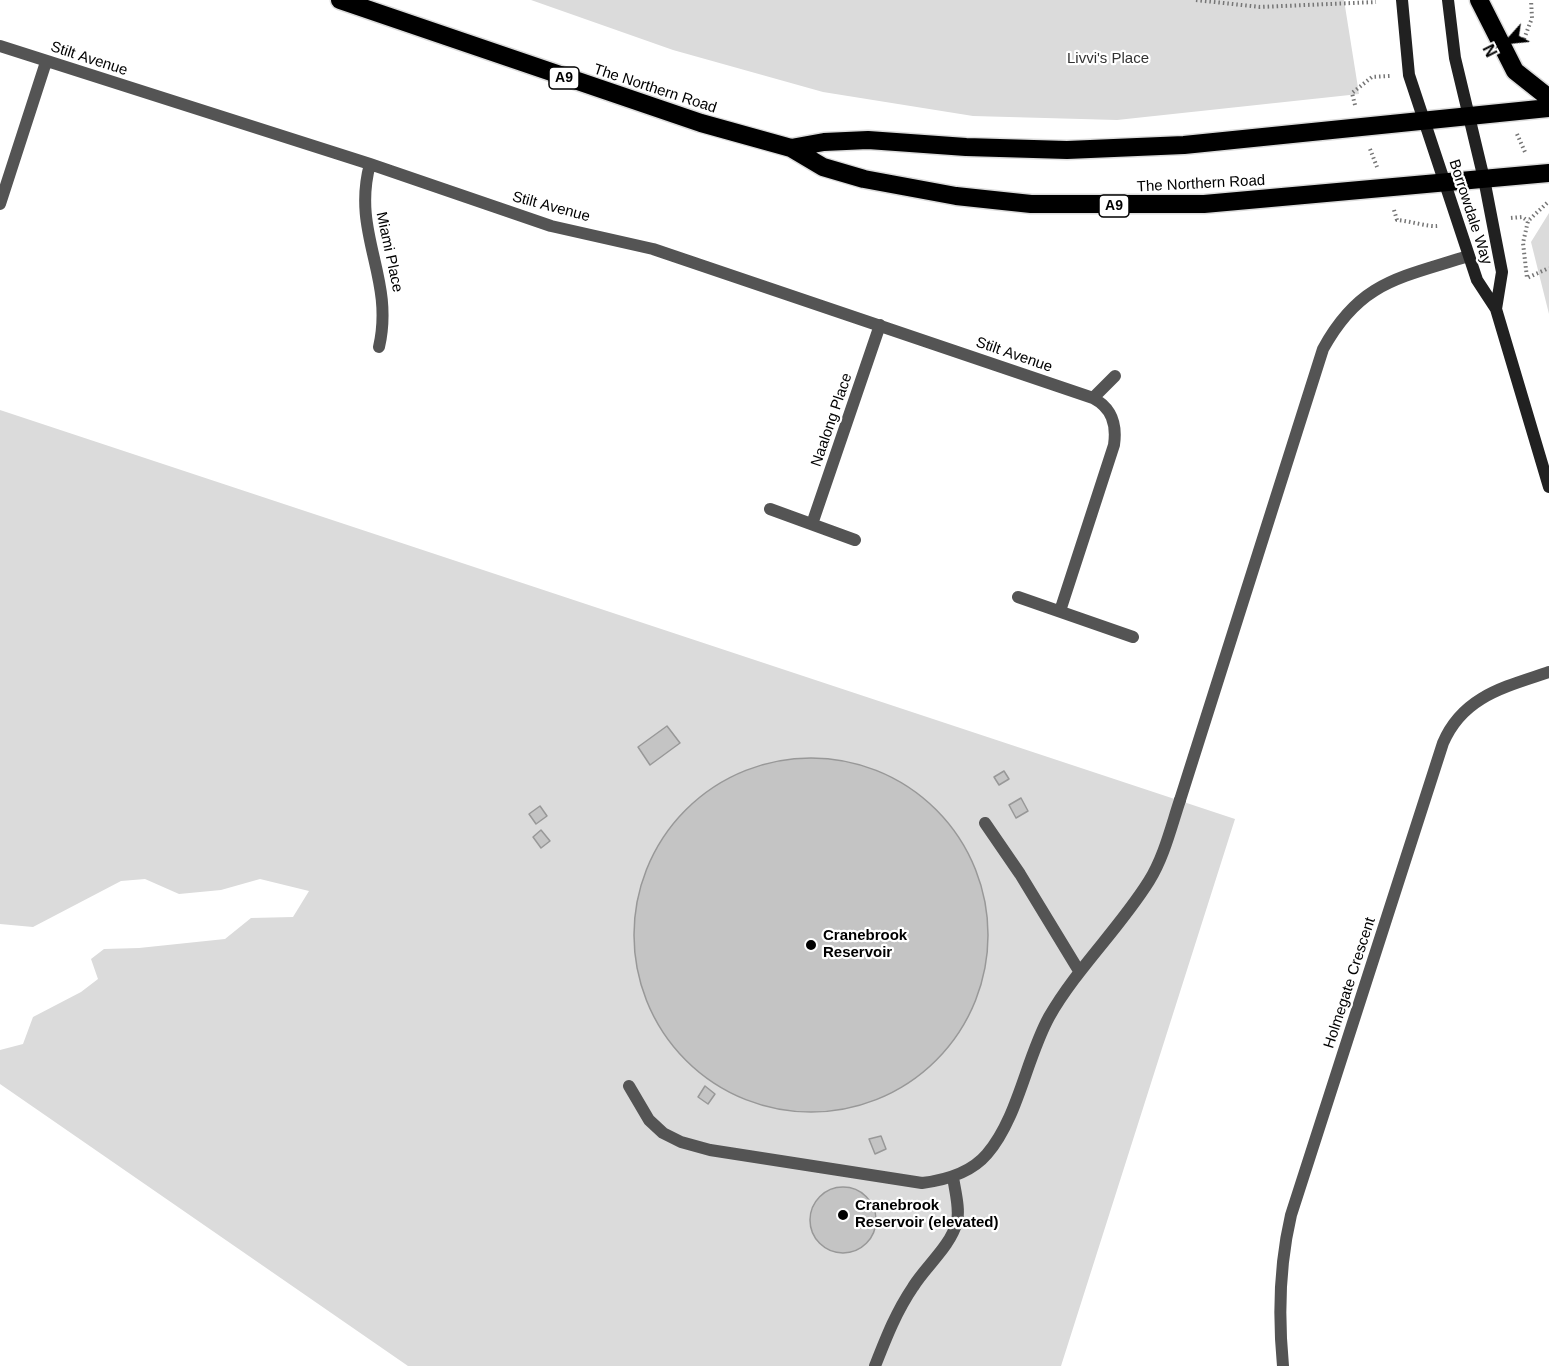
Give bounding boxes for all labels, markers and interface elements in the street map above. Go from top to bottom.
north arrow [1477,12,1537,72]
street label: Stilt Avenue [48,38,130,80]
text: N [1480,41,1501,59]
park label: Livvi's Place [1067,50,1149,68]
street label: The Northern Road [591,61,719,117]
road number: A9 [549,67,579,89]
street label: Borrowdale Way [1445,157,1495,267]
street label: The Northern Road [1136,172,1266,196]
street label: Stilt Avenue [510,188,592,226]
road number: A9 [1099,195,1129,217]
street label: Miami Place [372,210,406,294]
street label: Stilt Avenue [973,334,1055,376]
street label: Naalong Place [808,371,856,469]
street label: Holmegate Crescent [1320,915,1380,1051]
place label: Cranebrook Reservoir [823,927,907,962]
marker: Cranebrook Reservoir [804,938,818,952]
place label: Cranebrook Reservoir (elevated) [855,1197,998,1232]
marker: Cranebrook Reservoir (elevated) [836,1208,850,1222]

